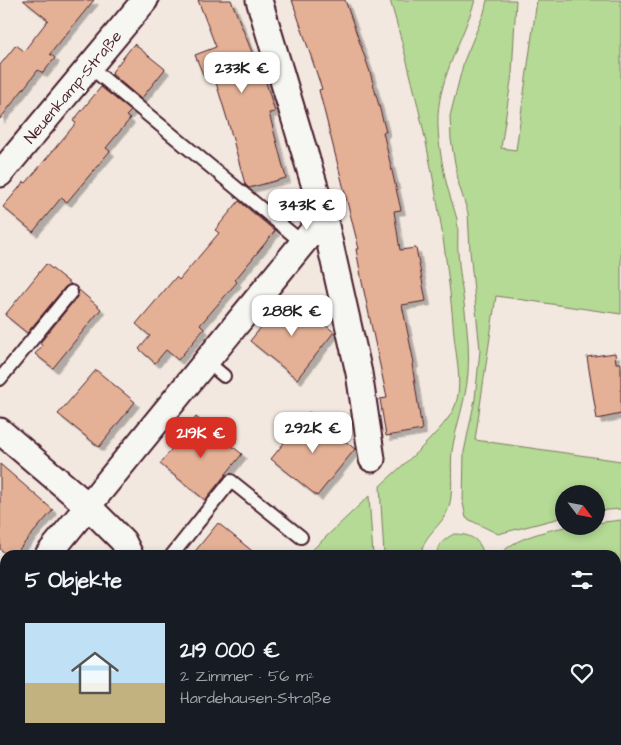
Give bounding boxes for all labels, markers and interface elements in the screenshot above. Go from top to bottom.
street label: Neuenkamp-Straße [19,25,127,148]
pin: 233K € [201,52,283,94]
text: 233K € [215,57,269,79]
pin: 343K € [266,188,348,231]
text: 343K € [279,194,335,216]
pin: 288K € [251,294,333,337]
text: 288K € [263,300,321,322]
pin: 292K € [272,412,354,454]
pin: 219K € [160,416,242,459]
text: 292K € [285,417,341,439]
text: 219K € [176,422,226,444]
north arrow [555,485,605,535]
map controls [555,485,605,535]
text: 5 Objekte [25,566,122,595]
icon: filters [568,566,596,594]
text: 219 000 € [180,636,280,665]
icon: home [65,643,125,703]
icon: heart [568,659,596,687]
text: 2 Zimmer · 56 m² [180,665,314,687]
text: Hardehausen-Straße [180,687,331,709]

